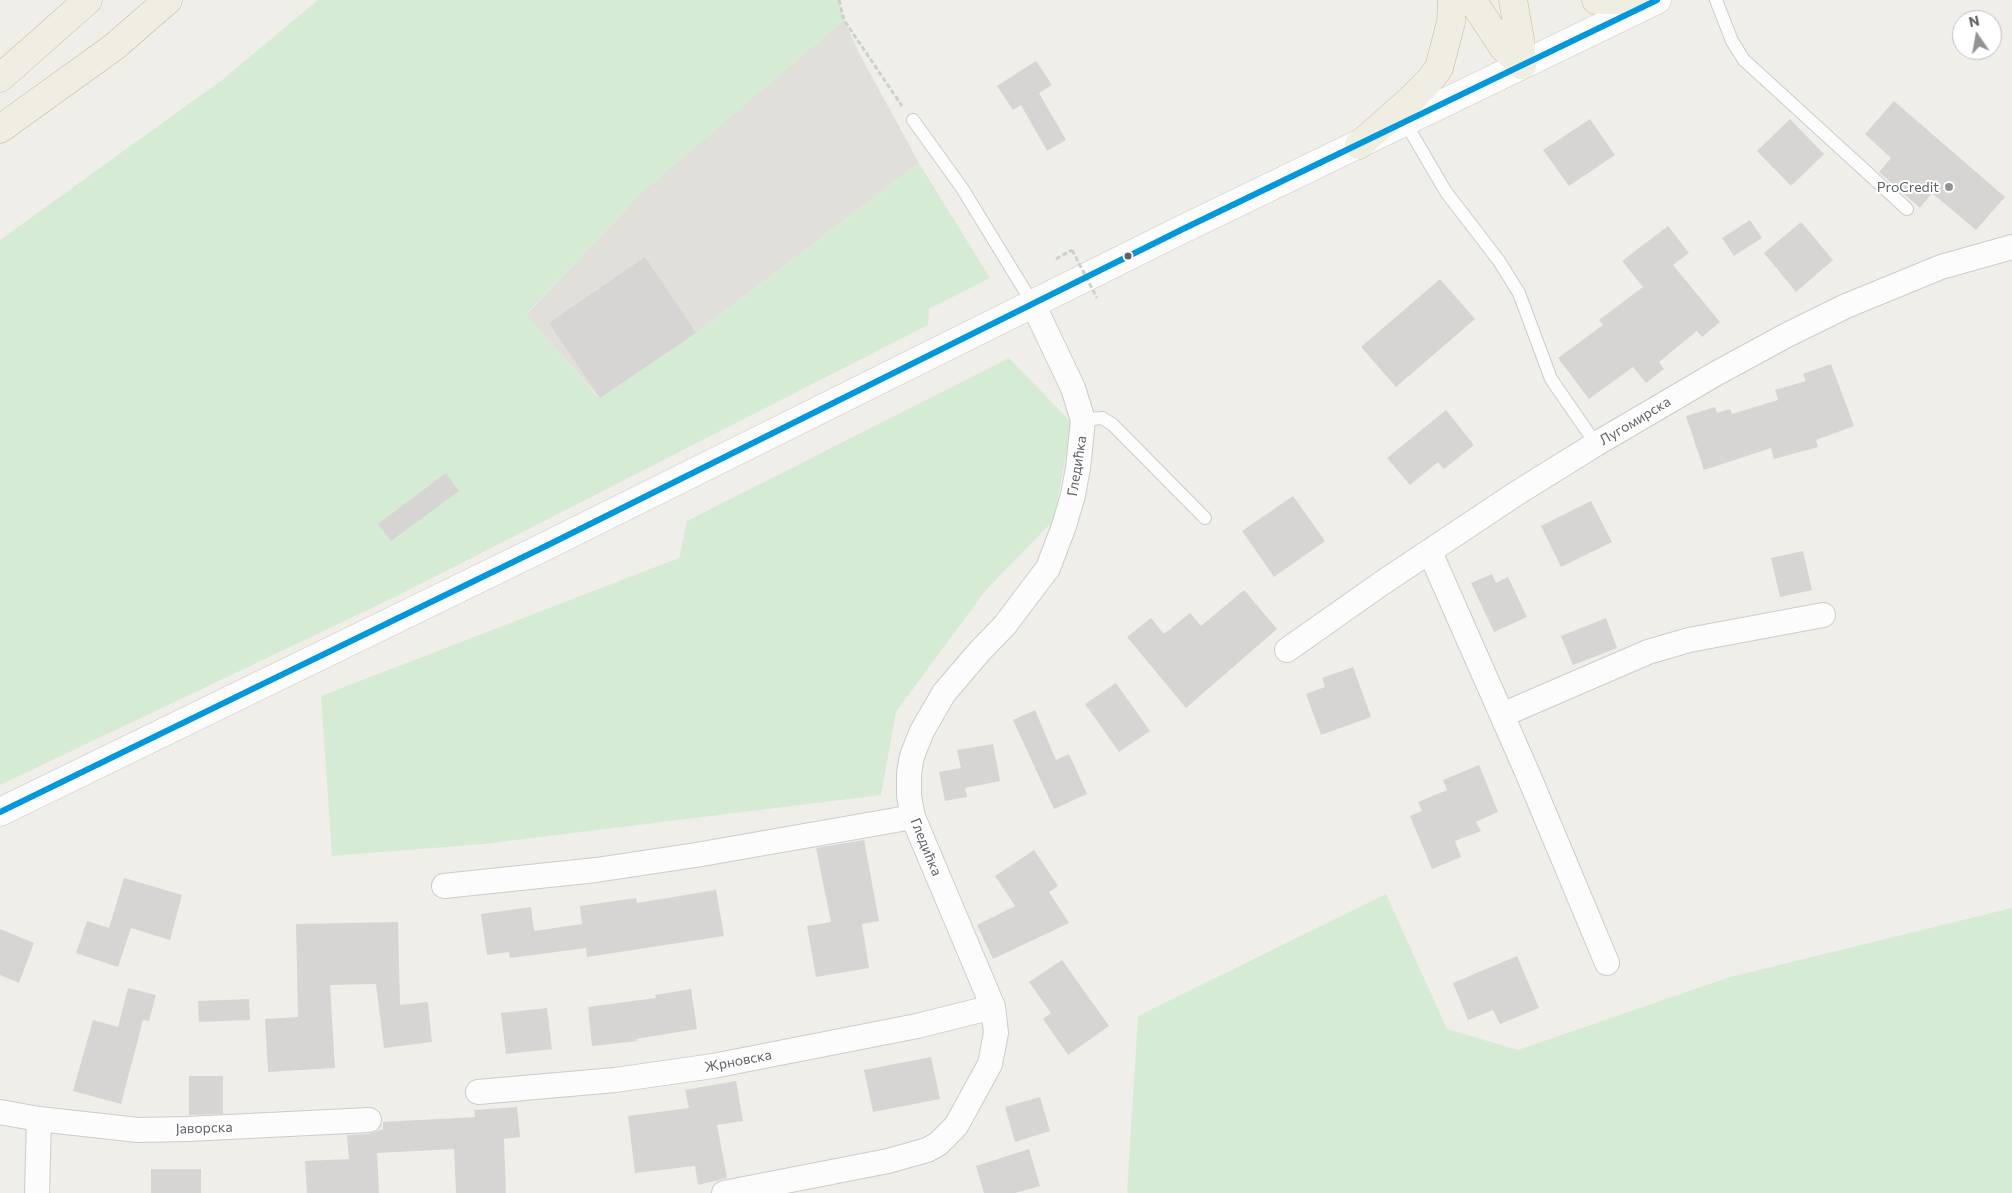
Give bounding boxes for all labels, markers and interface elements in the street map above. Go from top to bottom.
north arrow [1952,10,2002,60]
text: N [1967,11,1981,30]
place label: ProCredit [1877,179,1939,195]
marker: ProCredit [1943,181,1955,193]
unlabelled marker [1123,251,1133,261]
street label: Лугомирска [1596,393,1674,449]
street label: Гледићка [1064,435,1090,497]
street label: Гледићка [907,816,945,878]
street label: Жрновска [703,1046,773,1076]
street label: Јаворска [175,1119,233,1137]

